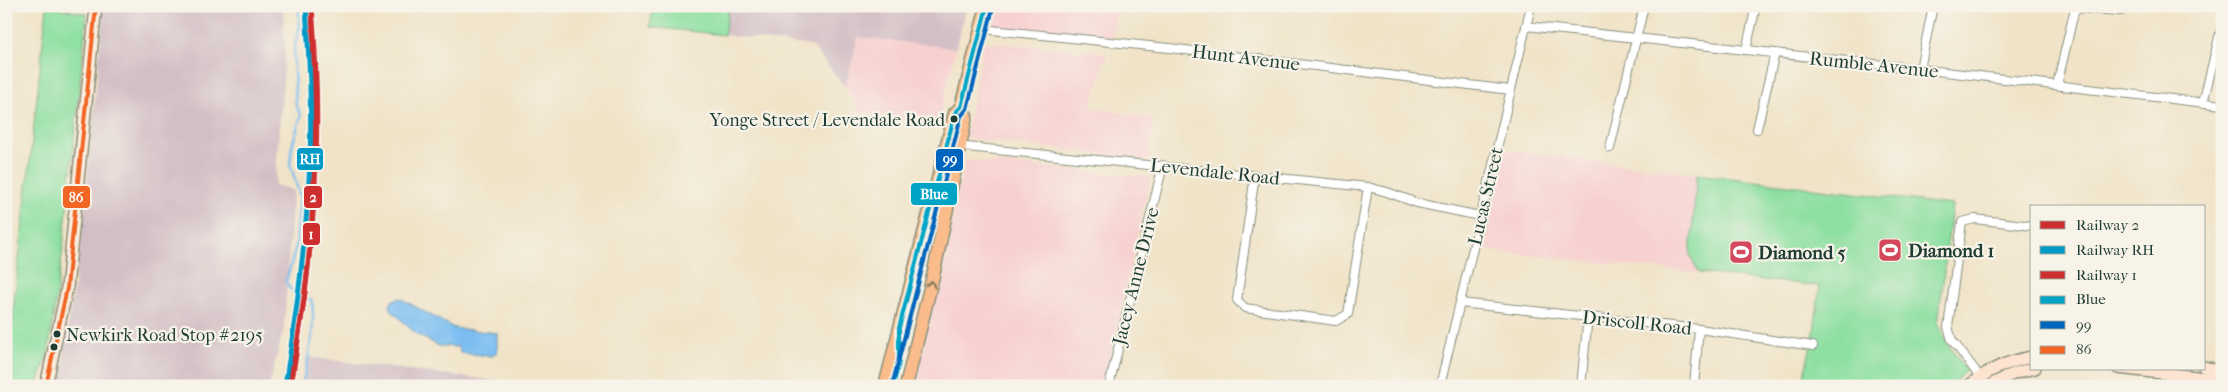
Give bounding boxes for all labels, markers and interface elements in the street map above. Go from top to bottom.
street label: Hunt Avenue [1191,40,1301,76]
street label: Rumble Avenue [1808,47,1940,83]
place label: Yonge Street / Levendale Road [709,110,945,131]
marker: Yonge Street / Levendale Road [949,114,959,124]
street label: Lucas Street [1464,145,1508,248]
line badge: RH [296,147,324,171]
line badge: 99 [935,148,964,172]
text: RH [299,151,321,168]
text: 99 [942,151,957,168]
street label: Levendale Road [1149,154,1281,190]
line badge: Blue [910,182,958,206]
line badge: 86 [62,185,91,209]
line badge: 2 [303,185,323,209]
text: Blue [920,186,948,203]
text: 86 [69,189,84,206]
text: 2 [309,189,317,206]
street label: Jacey Anne Drive [1108,205,1164,349]
legend [2030,205,2206,370]
text: Railway 2 [2076,216,2139,234]
line badge: 1 [302,222,321,246]
text: 1 [309,226,314,243]
sports icon: Diamond 1 [1877,237,1903,263]
sports icon: Diamond 5 [1728,239,1754,265]
place label: Diamond 1 [1908,240,1994,262]
text: Railway RH [2076,241,2154,259]
place label: Diamond 5 [1758,242,1846,264]
text: Railway 1 [2076,266,2137,284]
one-way arrow [925,280,936,289]
text: Blue [2076,290,2106,308]
street label: Driscoll Road [1581,306,1693,340]
text: 99 [2076,316,2092,334]
place label: Newkirk Road Stop #2195 [66,325,263,346]
marker: Newkirk Road Stop #2195 [52,329,62,339]
text: 86 [2076,340,2093,358]
unlabelled marker [49,342,59,352]

